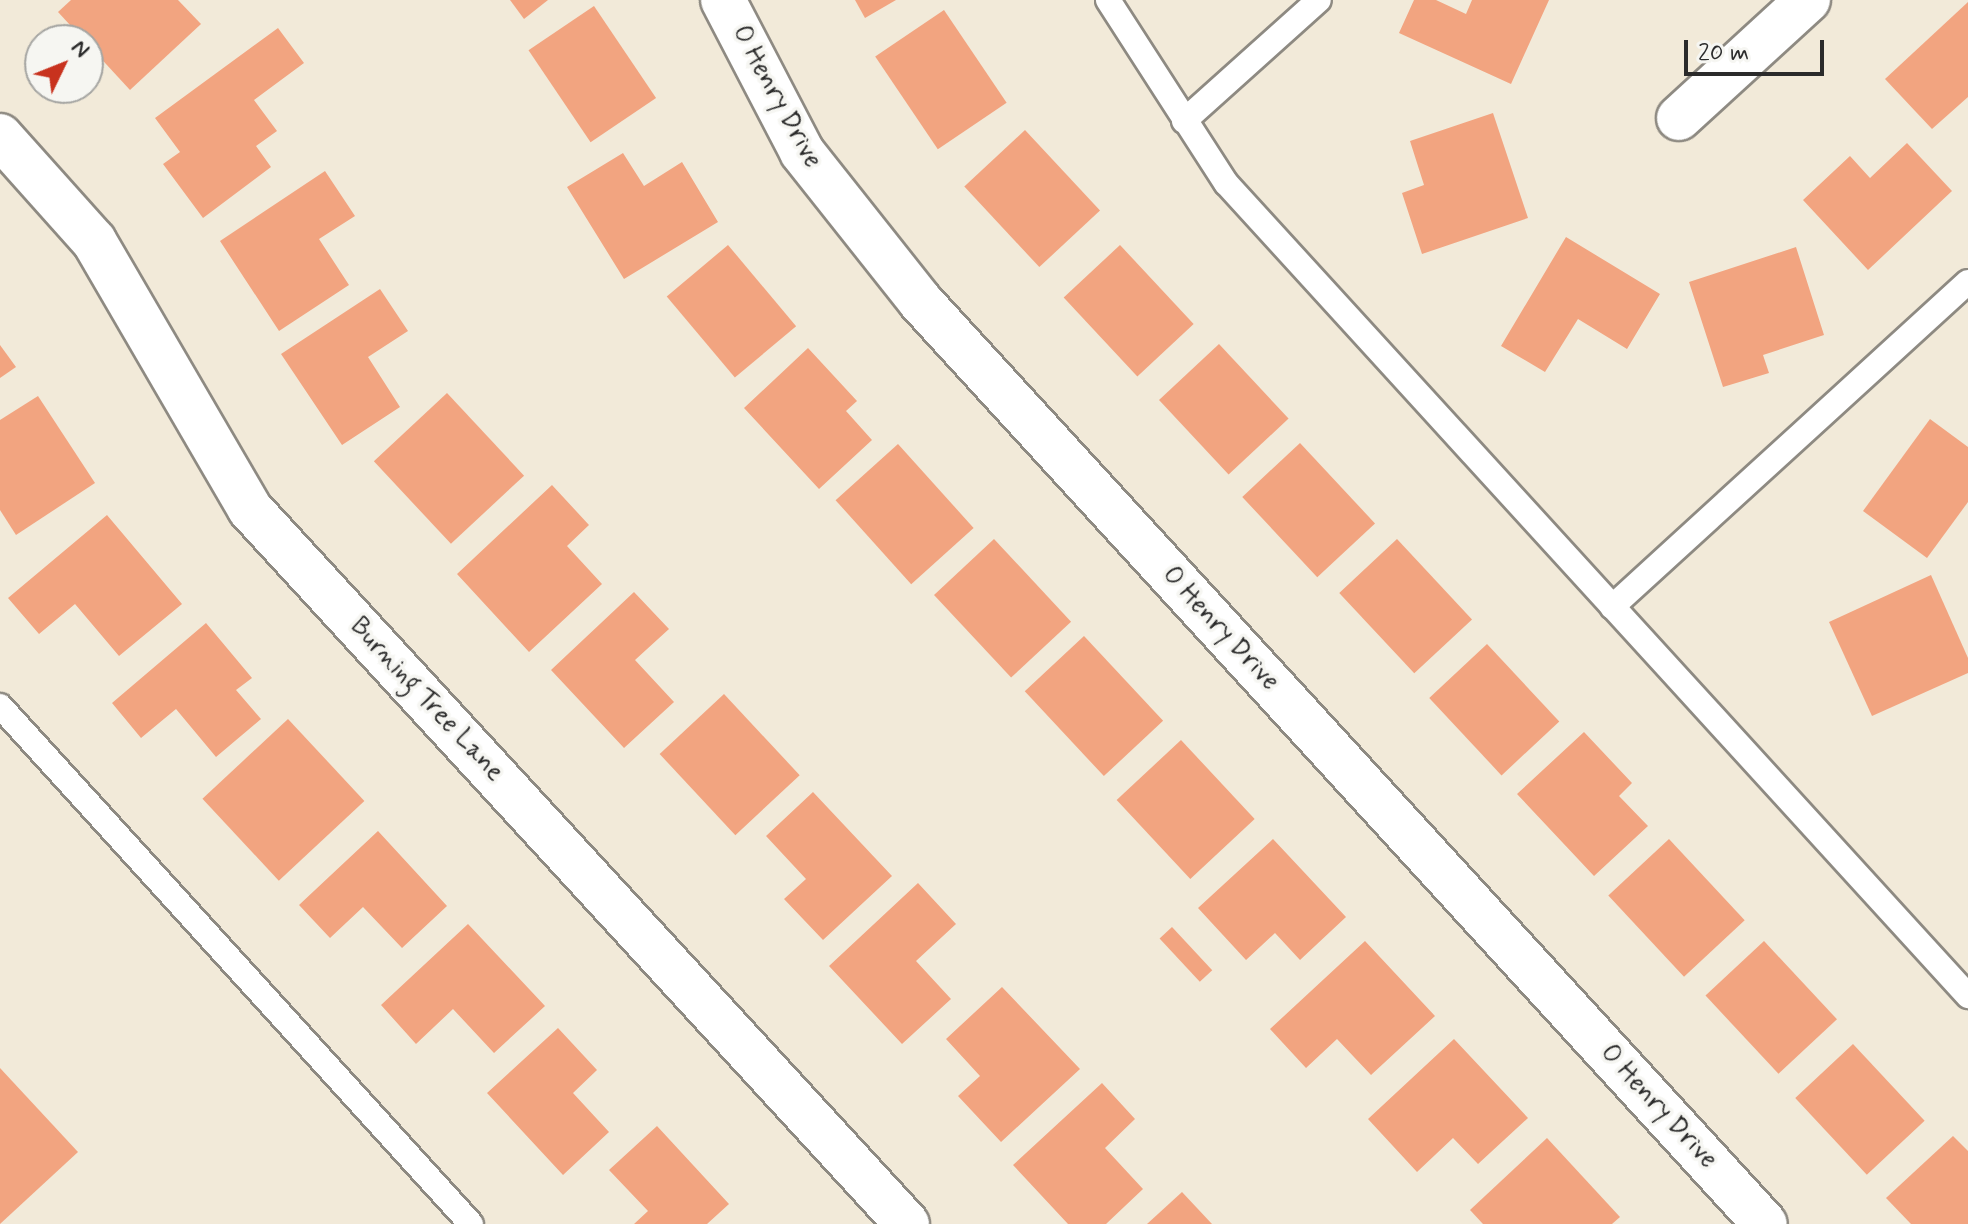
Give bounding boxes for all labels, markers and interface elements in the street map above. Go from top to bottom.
street label: O Henry Drive [724,21,828,173]
north arrow [24,24,104,104]
scale bar [1688,24,1828,74]
text: N [65,34,95,64]
text: 20 m [1698,38,1749,69]
street label: O Henry Drive [1155,561,1285,697]
street label: Burning Tree Lane [344,614,508,786]
street label: O Henry Drive [1593,1039,1723,1175]

